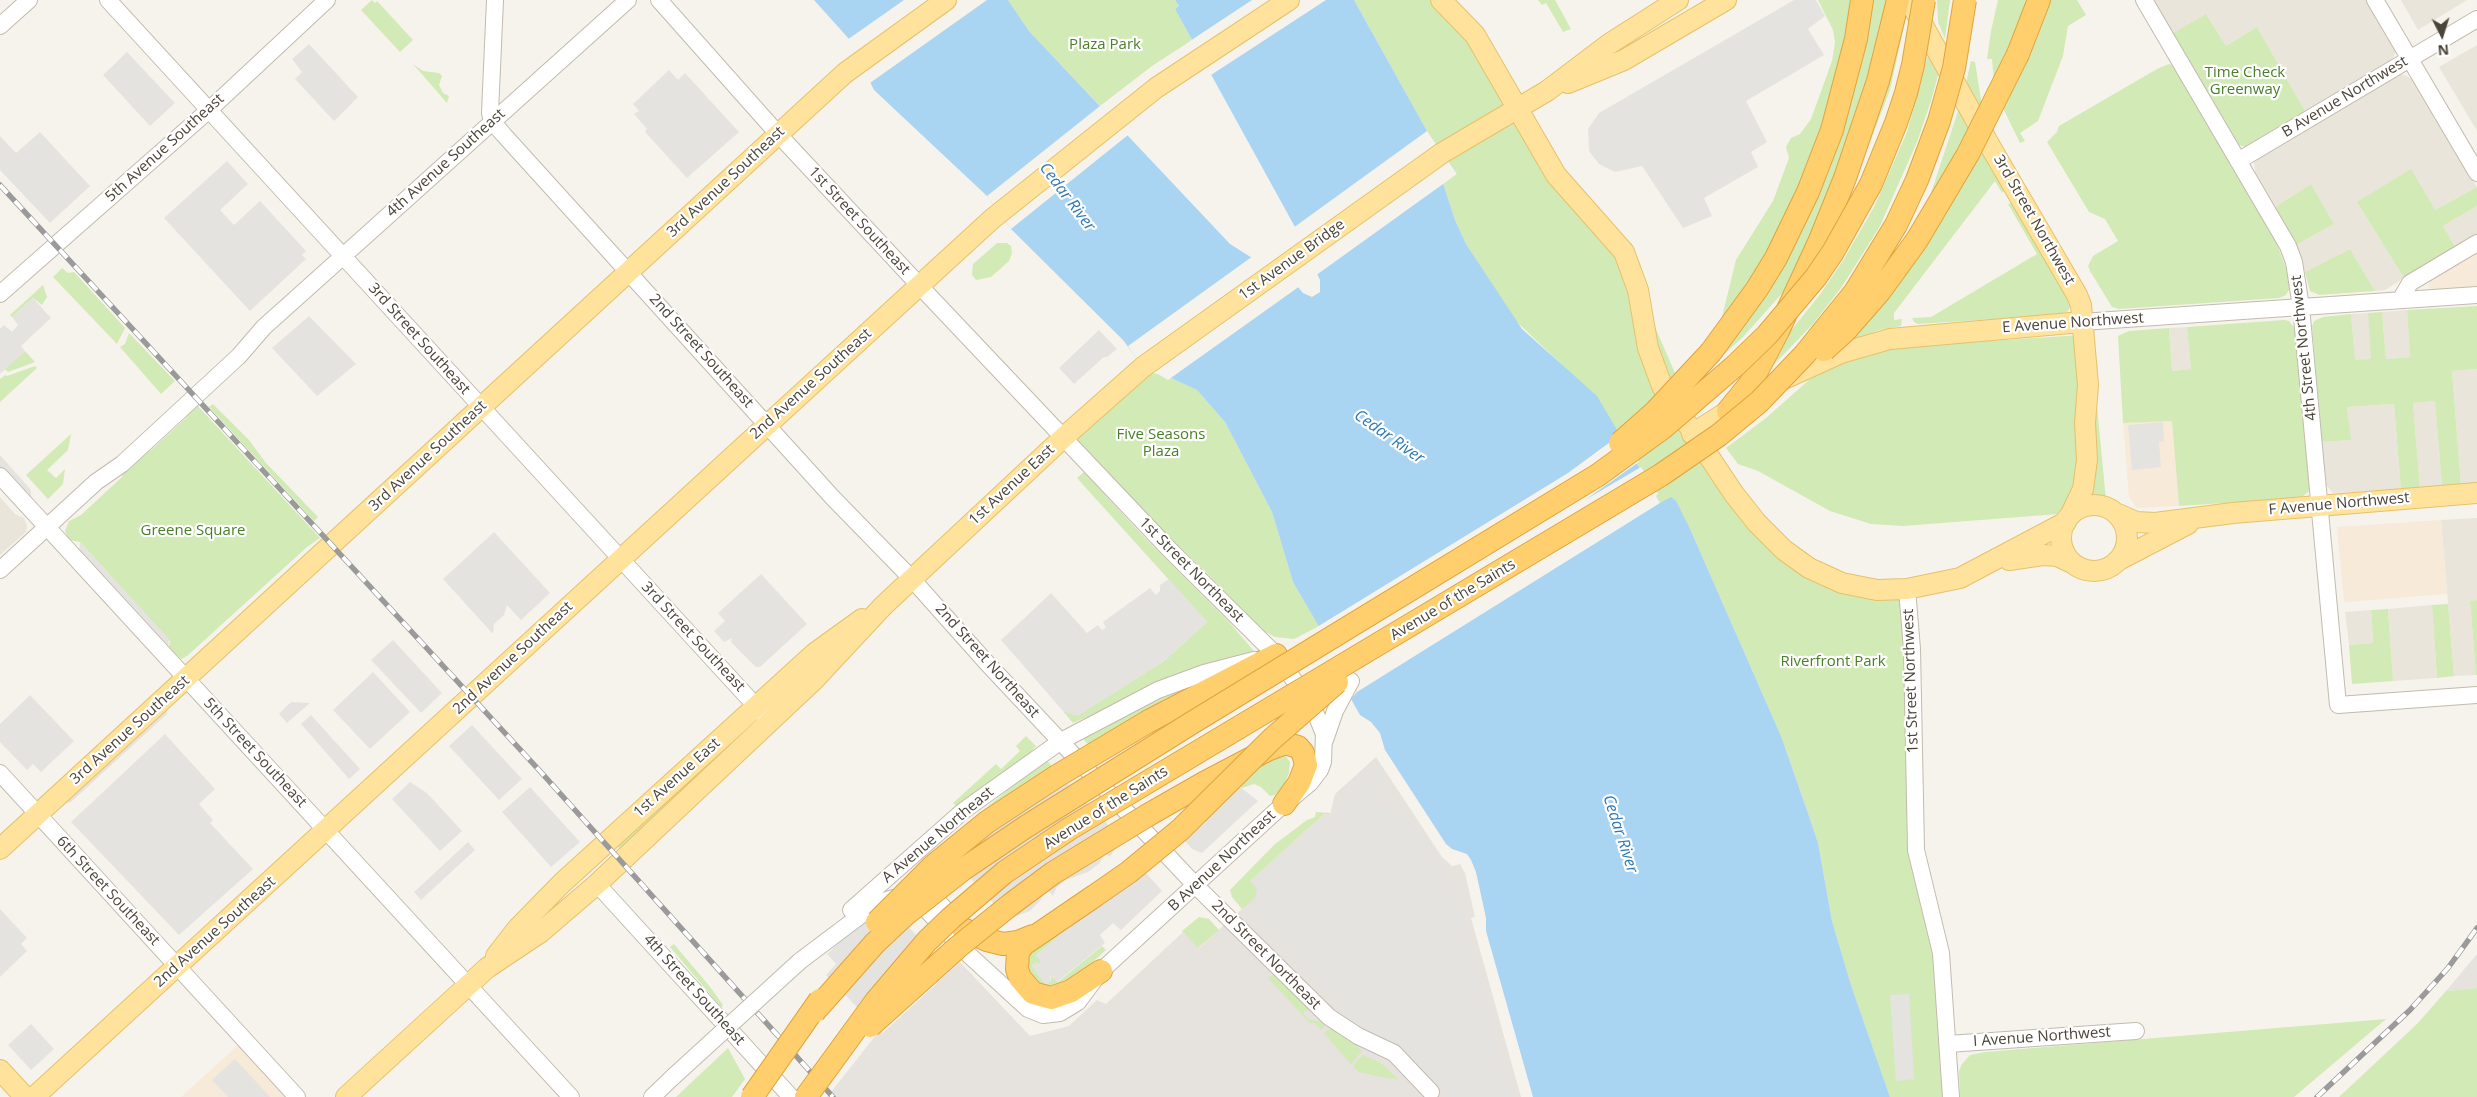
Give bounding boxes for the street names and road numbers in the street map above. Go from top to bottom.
street label: B Avenue Northwest [2279,52,2411,142]
street label: 5th Avenue Southeast [102,90,228,206]
street label: 4th Avenue Southeast [383,105,509,221]
street label: 3rd Avenue Southeast [663,123,789,241]
street label: 3rd Street Northwest [1989,152,2079,288]
street label: 1st Street Southeast [804,163,914,279]
street label: 1st Avenue Bridge [1236,216,1348,304]
street label: 4th Street Northwest [2287,274,2321,422]
street label: 3rd Street Southeast [364,280,474,398]
street label: 2nd Street Southeast [645,290,757,412]
street label: E Avenue Northwest [2002,309,2144,337]
street label: 2nd Avenue Southeast [747,325,875,443]
street label: 3rd Avenue Southeast [365,397,491,515]
street label: 1st Avenue East [966,441,1058,529]
street label: F Avenue Northwest [2268,489,2410,519]
street label: 1st Street Northeast [1135,514,1247,626]
street label: Avenue of the Saints [1387,555,1519,645]
street label: 3rd Street Southeast [637,578,749,696]
street label: 2nd Avenue Southeast [449,598,577,718]
street label: 2nd Street Northeast [931,600,1043,722]
street label: 1st Street Northwest [1899,609,1923,753]
street label: 3rd Avenue Southeast [67,672,193,788]
street label: 5th Street Southeast [200,695,310,811]
street label: 1st Avenue East [630,734,724,822]
street label: Avenue of the Saints [1041,762,1171,854]
street label: A Avenue Northeast [879,783,997,887]
street label: B Avenue Northeast [1165,807,1279,915]
street label: 6th Street Southeast [53,833,163,949]
street label: 2nd Avenue Southeast [151,873,279,991]
street label: 2nd Street Northeast [1208,897,1324,1013]
street label: 4th Street Southeast [639,931,749,1049]
street label: I Avenue Northwest [1973,1023,2111,1051]

